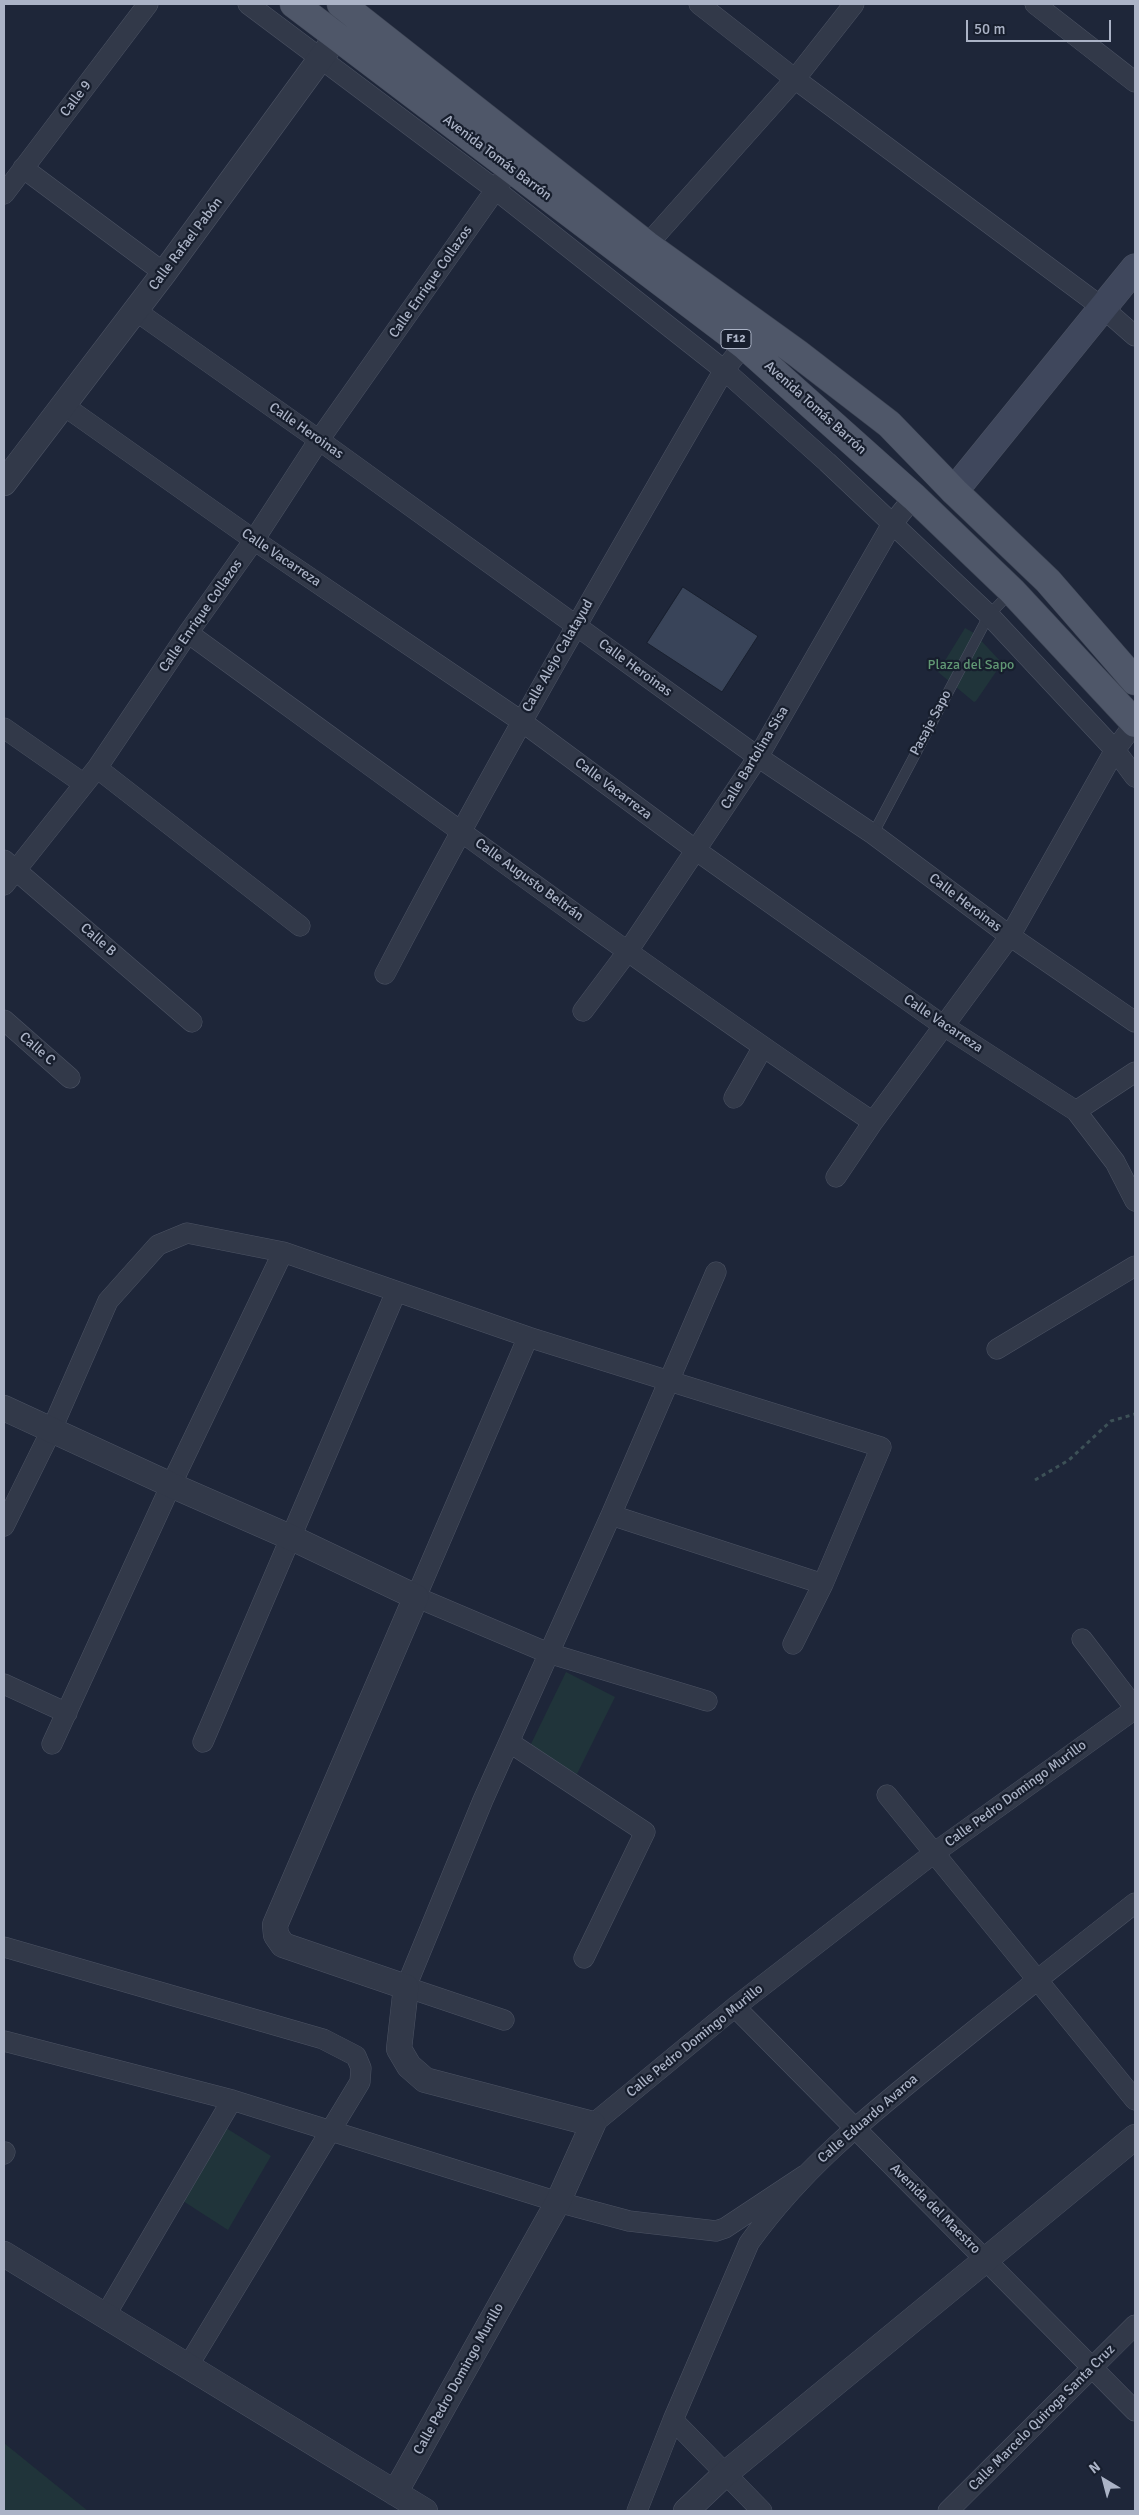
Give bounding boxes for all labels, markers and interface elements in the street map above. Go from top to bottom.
scale bar [969,10,1114,42]
text: 50 m [974,20,1005,38]
street label: Calle 9 [57,78,95,120]
street label: Avenida Tomás Barrón [439,112,555,204]
street label: Calle Rafael Pabón [146,194,226,294]
street label: Calle Enrique Collazos [386,222,476,342]
road number: F12 [721,329,751,348]
street label: Avenida Tomás Barrón [761,358,869,458]
street label: Calle Heroinas [266,399,346,463]
street label: Calle Vacarreza [238,525,324,591]
street label: Calle Enrique Collazos [156,556,246,676]
street label: Calle Alejo Calatayud [519,597,597,715]
street label: Calle Heroinas [595,636,675,700]
park label: Plaza del Sapo [928,657,1014,673]
street label: Pasaje Sapo [907,687,955,759]
street label: Calle Bartolina Sisa [718,704,792,812]
street label: Calle Vacarreza [571,755,655,823]
street label: Calle Augusto Beltrán [472,835,586,925]
street label: Calle Heroinas [925,870,1005,936]
street label: Calle B [77,920,119,960]
street label: Calle Vacarreza [900,991,986,1057]
street label: Calle C [16,1029,58,1069]
street label: Calle Pedro Domingo Murillo [942,1737,1090,1851]
street label: Calle Pedro Domingo Murillo [623,1981,767,2101]
street label: Calle Eduardo Avaroa [814,2071,922,2167]
street label: Avenida del Maestro [886,2160,984,2258]
street label: Calle Pedro Domingo Murillo [410,2300,508,2458]
street label: Calle Marcelo Quiroga Santa Cruz [965,2341,1119,2495]
north arrow [1079,2455,1129,2505]
text: N [1086,2458,1104,2477]

